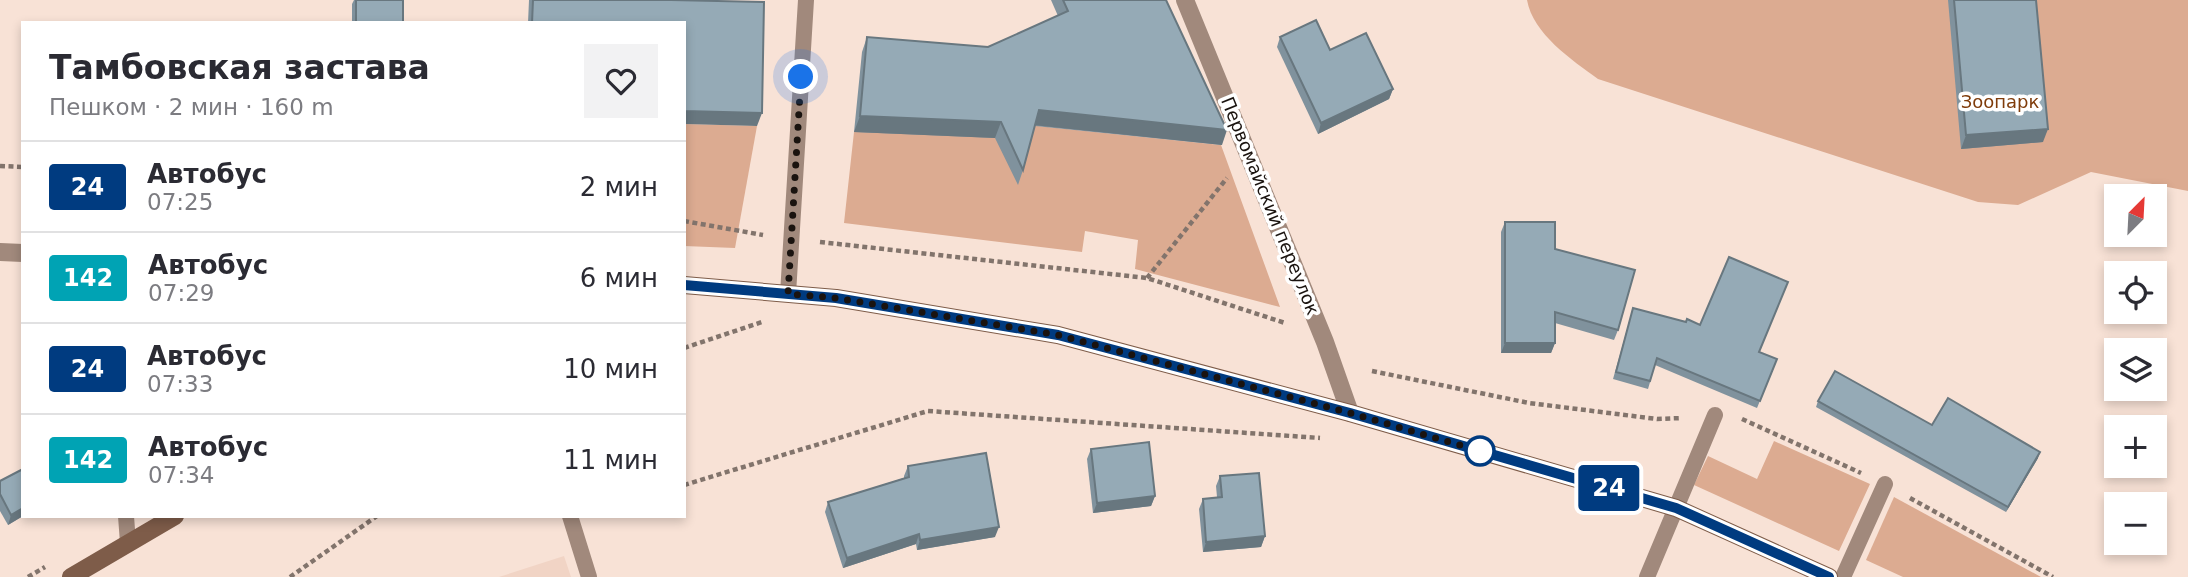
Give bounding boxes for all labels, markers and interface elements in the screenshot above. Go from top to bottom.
button: heart [584,44,658,118]
text: Тамбовская застава [49,48,430,87]
your location [783,59,818,94]
park label: Зоопарк [1961,91,2039,112]
text: Пешком · 2 мин · 160 m [49,94,334,120]
street label: Первомайский переулок [1217,94,1324,318]
text: Автобус [147,159,267,189]
text: 2 мин [580,172,658,202]
text: 24 [71,173,104,201]
north arrow [2104,184,2166,247]
map controls [2104,184,2167,555]
text: 07:25 [147,189,213,215]
text: Автобус [148,250,268,280]
button: locate [2104,261,2167,324]
text: 6 мин [580,263,658,293]
text: 142 [63,264,113,292]
text: 07:29 [148,280,214,306]
button: layers [2104,338,2167,401]
text: Автобус [147,341,267,371]
text: 10 мин [563,354,658,384]
text: 24 [71,355,104,383]
text: 07:33 [147,371,213,397]
button: + [2104,415,2167,478]
text: Автобус [148,432,268,462]
unlabelled marker [1465,436,1495,466]
text: 11 мин [563,445,658,475]
text: 142 [63,446,113,474]
text: 07:34 [148,462,214,488]
line badge: 24 [1578,465,1640,511]
text: 24 [1592,474,1626,502]
button: − [2104,492,2167,555]

